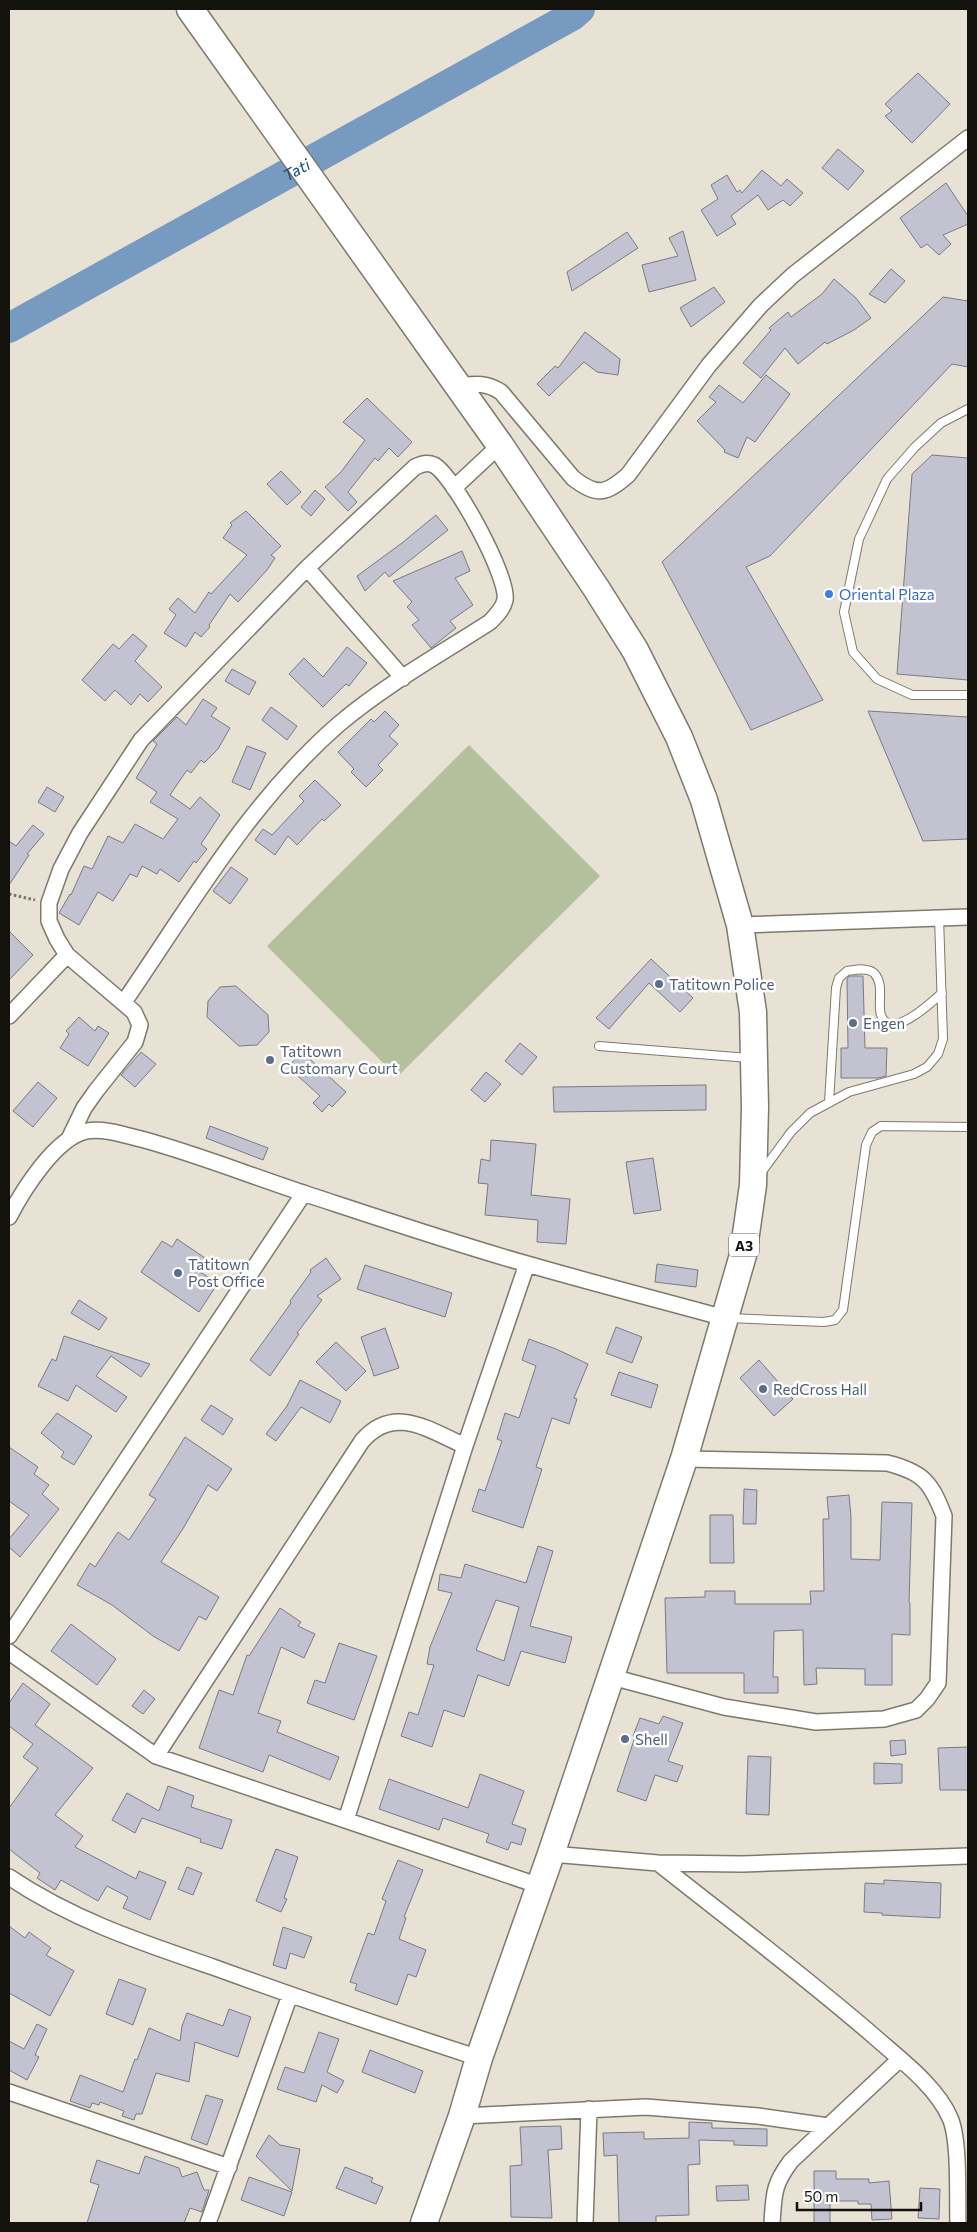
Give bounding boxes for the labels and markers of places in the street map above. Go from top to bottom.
place label: Oriental Plaza [839,585,935,603]
marker: Oriental Plaza [823,588,835,600]
place label: Tatitown Police [669,975,775,993]
marker: Tatitown Police [653,978,665,990]
place label: Engen [863,1014,905,1032]
marker: Engen [847,1017,859,1029]
place label: Tatitown Customary Court [280,1042,398,1077]
marker: Tatitown Customary Court [264,1054,276,1066]
place label: Tatitown Post Office [188,1255,265,1290]
marker: Tatitown Post Office [172,1267,184,1279]
place label: RedCross Hall [773,1380,867,1398]
marker: RedCross Hall [757,1383,769,1395]
place label: Shell [635,1730,668,1748]
marker: Shell [619,1733,631,1745]

